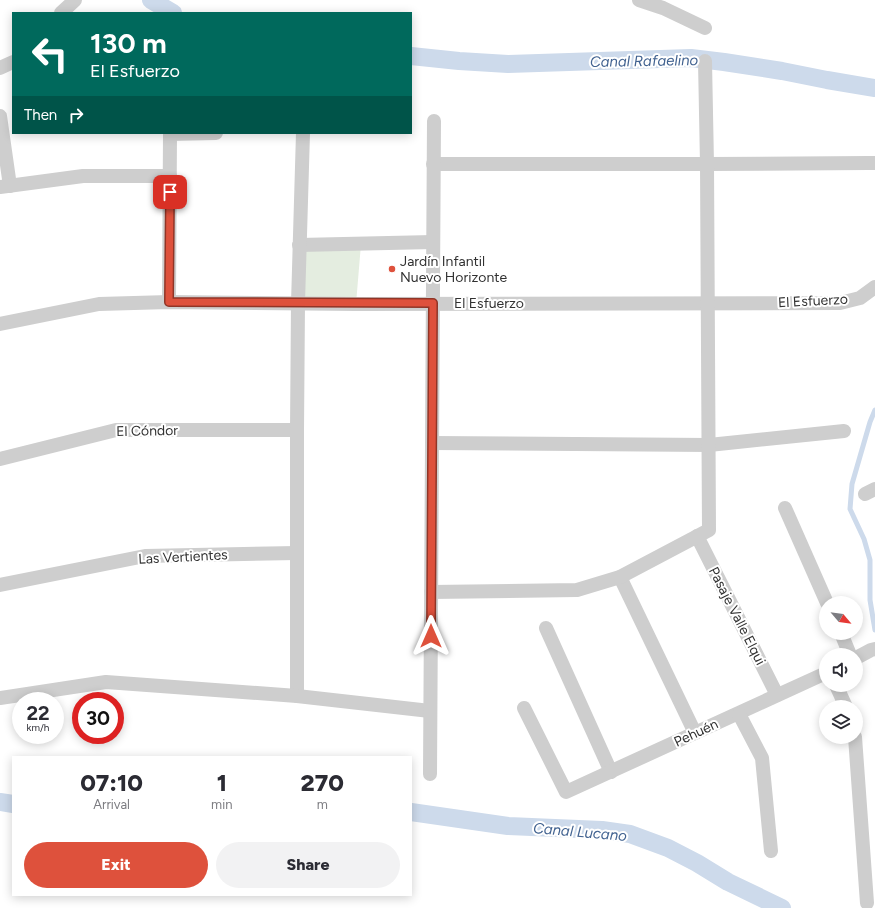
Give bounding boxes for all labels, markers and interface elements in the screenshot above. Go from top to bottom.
text: 130 m [90,26,167,60]
icon: left [24,28,76,80]
water label: Canal Rafaelino [590,51,699,71]
text: El Esfuerzo [90,60,180,82]
icon: right [65,104,87,126]
text: Then [24,106,57,124]
pin [153,175,187,209]
icon: arrive [159,181,181,203]
place label: Jardín Infantil Nuevo Horizonte [400,253,507,286]
marker: Jardín Infantil Nuevo Horizonte [387,264,397,274]
street label: El Esfuerzo [778,291,848,311]
street label: El Esfuerzo [454,295,524,312]
street label: El Cóndor [116,422,178,440]
street label: Las Vertientes [138,546,228,568]
street label: Pasaje Valle Elqui [705,564,769,668]
north arrow [819,596,863,640]
map controls [819,596,863,744]
position arrow [410,615,452,657]
button: sound [819,648,863,692]
speed limit sign: 30 [72,692,124,744]
button: layers [819,700,863,744]
text: 22 [26,701,50,725]
street label: Pehuén [671,715,721,751]
text: km/h [27,721,49,734]
text: 07:10 [80,768,143,797]
text: 1 [217,768,227,797]
text: 270 [301,768,344,797]
text: Arrival [93,797,130,812]
text: min [211,797,232,812]
text: m [317,797,328,812]
water label: Canal Lucano [532,819,628,845]
button: Exit [24,842,208,888]
button: Share [216,842,400,888]

